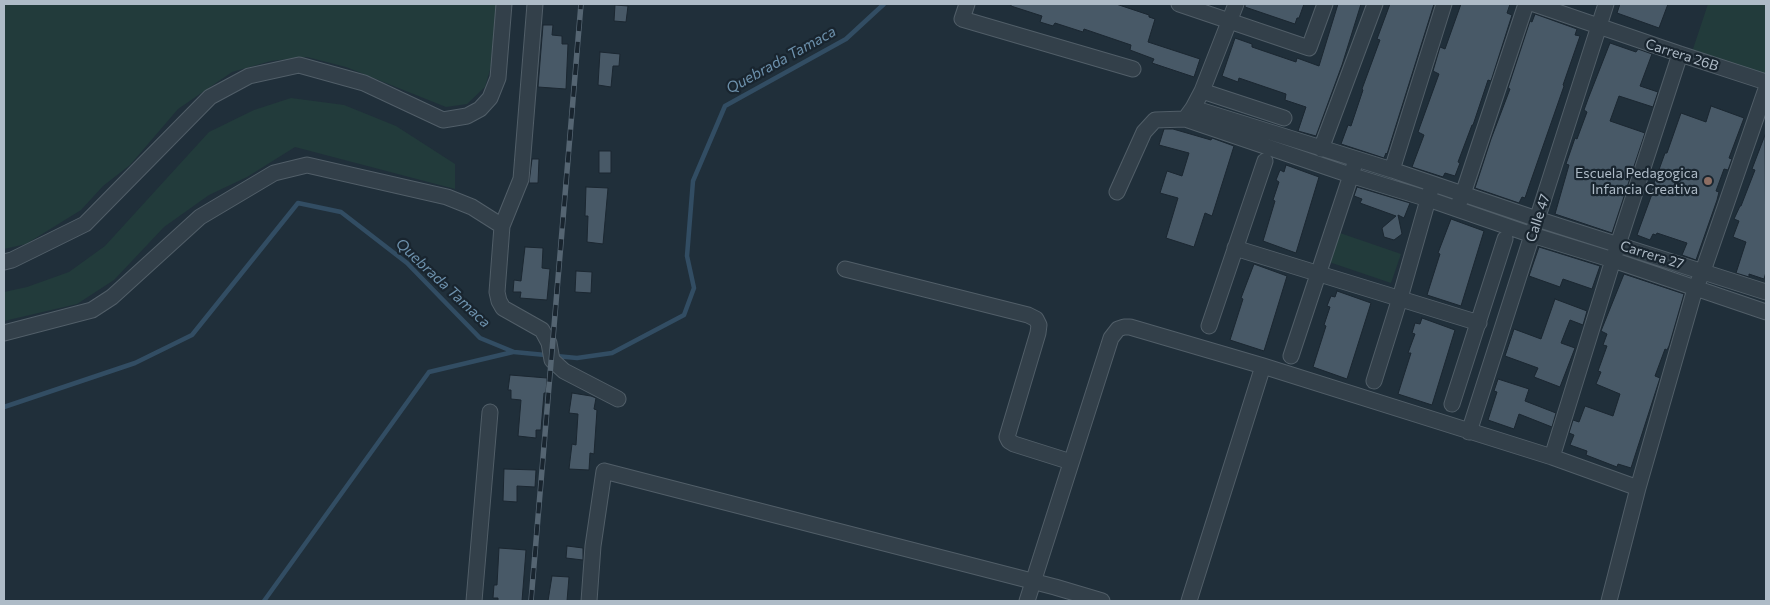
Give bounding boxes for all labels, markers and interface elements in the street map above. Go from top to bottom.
water label: Quebrada Tamaca [723,22,839,98]
street label: Carrera 26B [1643,35,1721,75]
place label: Escuela Pedagogica Infancia Creativa [1575,165,1698,198]
marker: Escuela Pedagogica Infancia Creativa [1702,175,1714,187]
street label: Calle 47 [1522,192,1554,244]
water label: Quebrada Tamaca [392,235,494,331]
street label: Carrera 27 [1618,237,1686,273]

